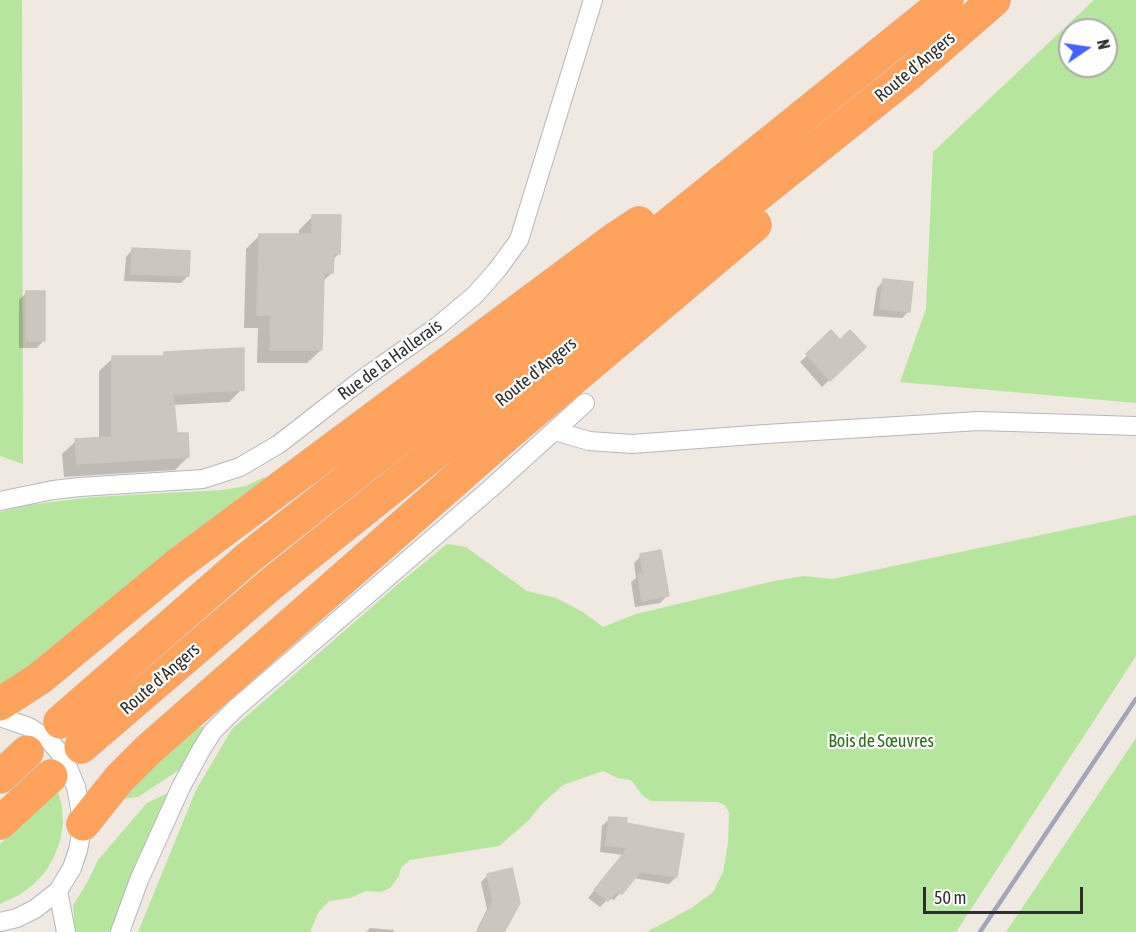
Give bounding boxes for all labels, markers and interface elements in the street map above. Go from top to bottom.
north arrow [1058,18,1118,78]
street label: Route d'Angers [871,27,959,107]
text: N [1094,38,1113,51]
street label: Rue de la Hallerais [334,315,446,405]
street label: Route d'Angers [491,333,581,411]
street label: Route d'Angers [116,639,204,719]
park label: Bois de Sœuvres [828,730,934,752]
scale bar [926,875,1086,913]
text: 50 m [934,887,966,908]

